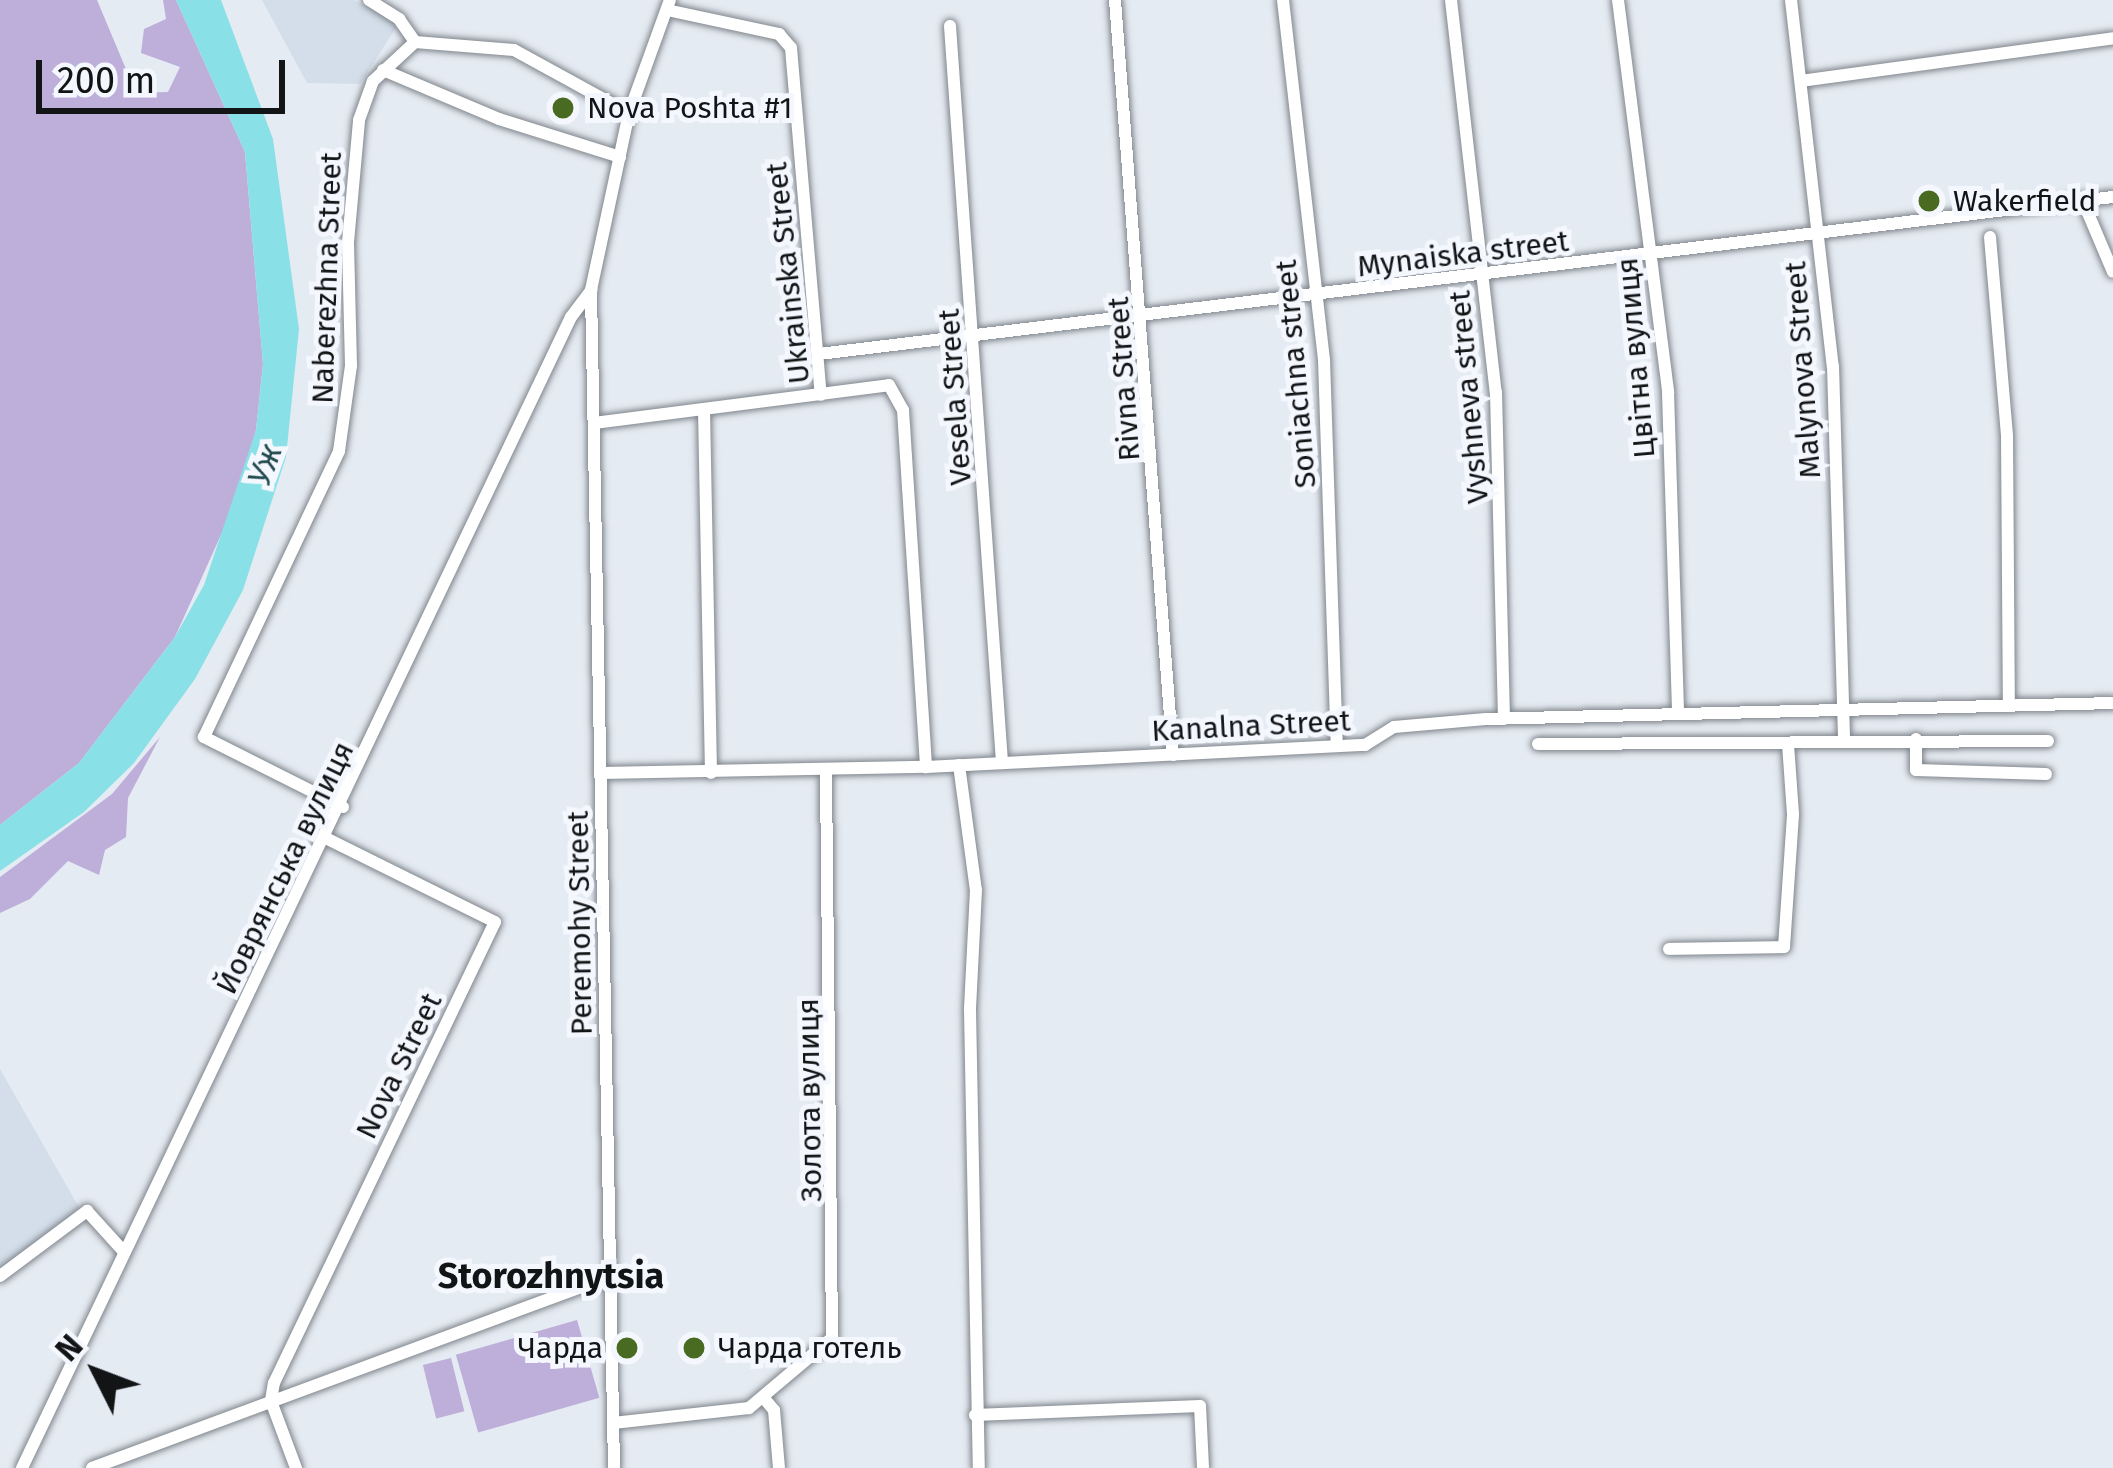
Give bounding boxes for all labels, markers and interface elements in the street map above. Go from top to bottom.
scale bar [42,36,291,110]
text: 200 m [57,59,155,103]
place label: Nova Poshta #1 [587,90,792,126]
marker: Nova Poshta #1 [550,95,576,121]
street label: Naberezhna Street [305,152,349,404]
street label: Ukrainska Street [758,160,818,386]
place label: Wakerfield [1953,183,2096,219]
marker: Wakerfield [1916,188,1942,214]
street label: Mynaiska street [1355,223,1571,285]
street label: Цвітна вулиця [1609,256,1663,460]
street label: Soniachna street [1268,258,1324,490]
street label: Malynova Street [1777,260,1829,480]
street label: Vyshneva street [1442,289,1496,505]
street label: Rivna Street [1100,296,1148,462]
street label: Vesela Street [931,307,979,487]
water label: Уж [240,439,292,491]
street label: Kanalna Street [1150,703,1352,749]
street label: Йоврянська вулиця [208,736,362,1000]
street label: Peremohy Street [560,810,600,1036]
street label: Nova Street [348,987,450,1145]
street label: Золота вулиця [790,998,830,1202]
district label: Storozhnytsia [438,1255,664,1299]
north arrow [36,1312,156,1432]
text: N [47,1326,91,1369]
place label: Чарда [518,1330,603,1366]
place label: Чарда готель [718,1330,902,1366]
marker: Чарда [614,1335,640,1361]
marker: Чарда готель [681,1335,707,1361]

